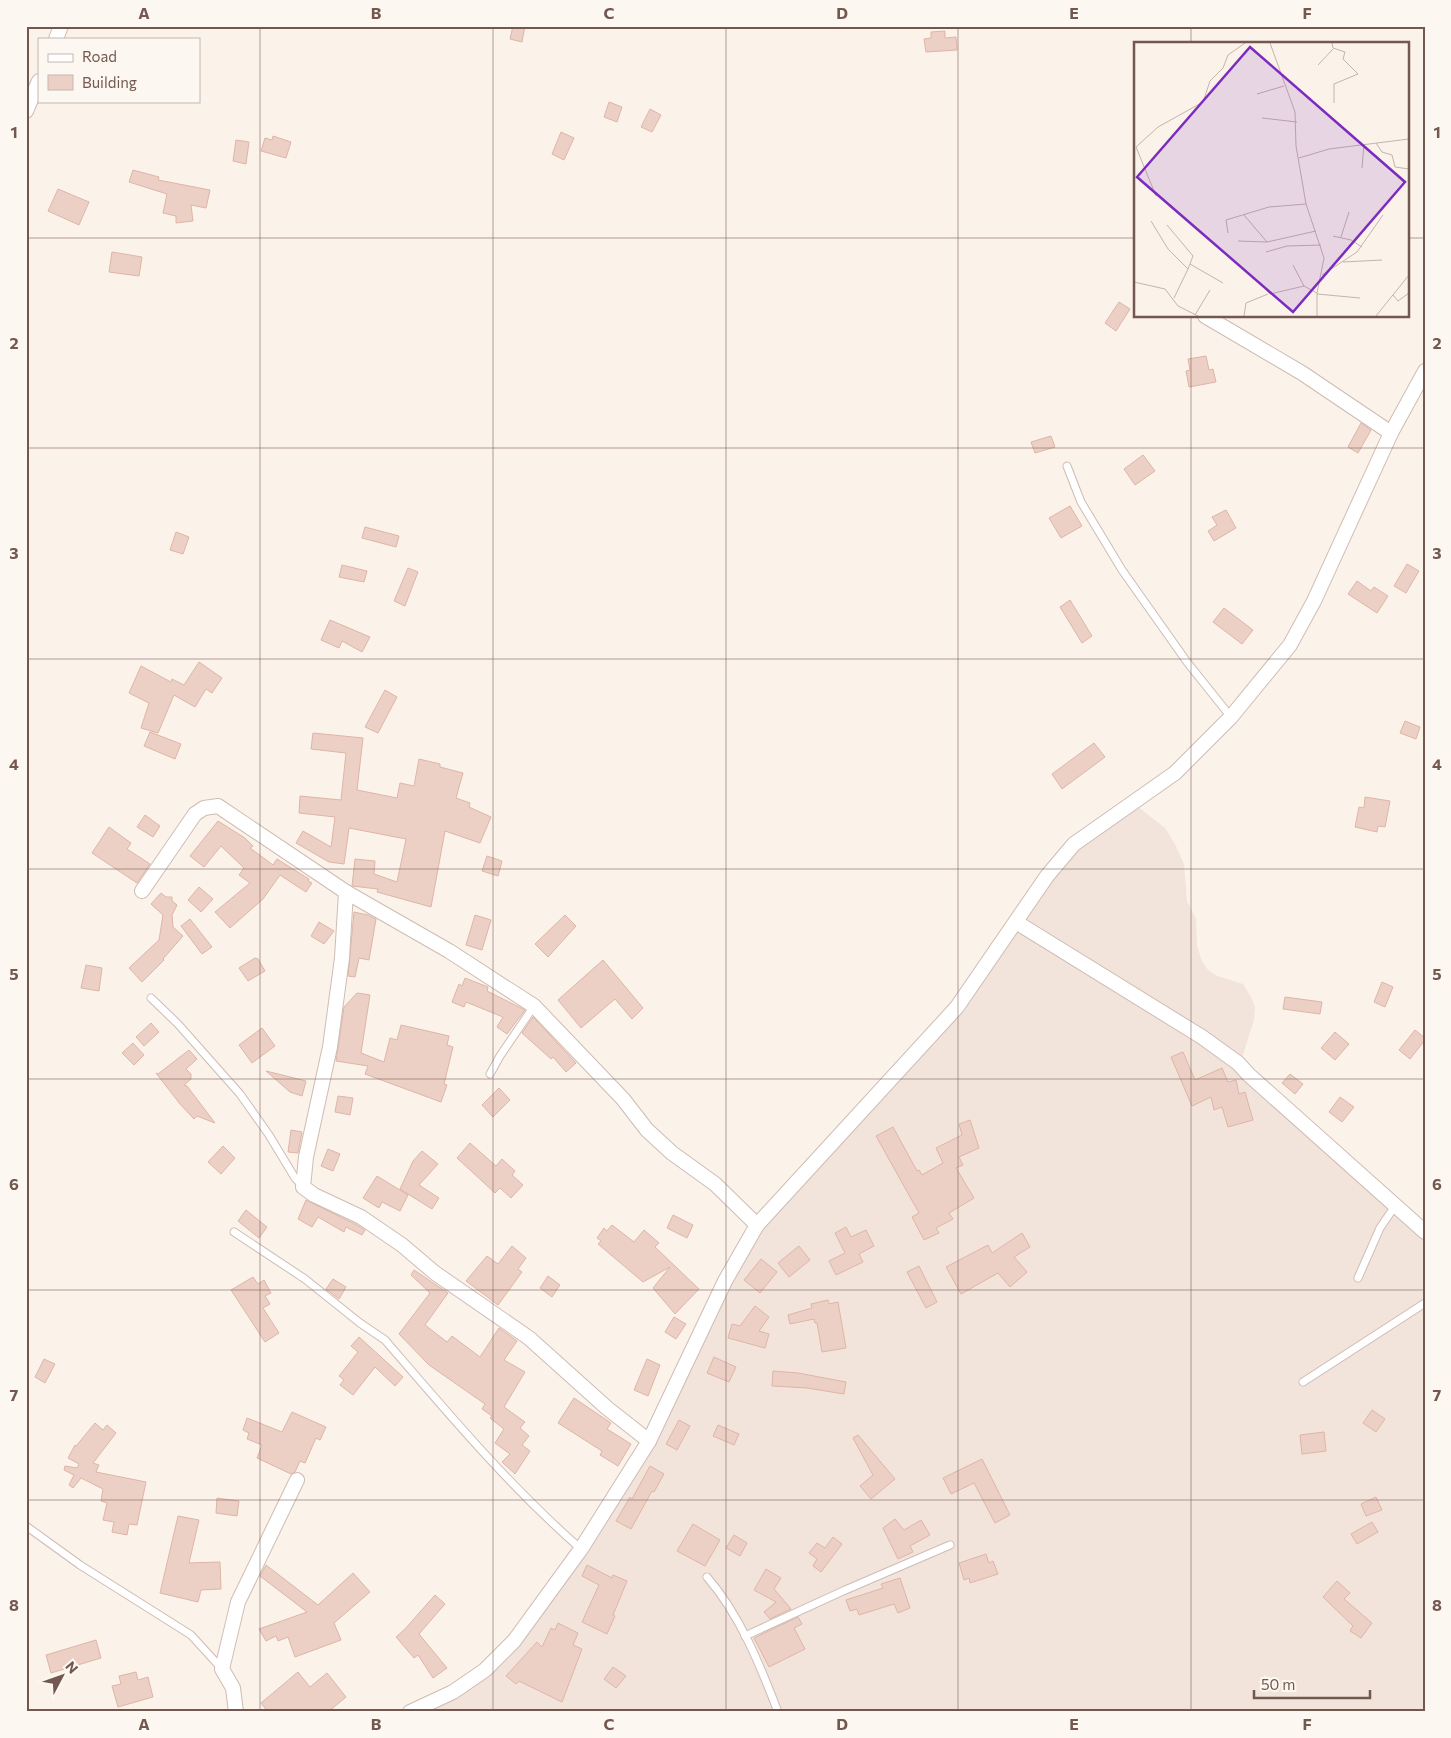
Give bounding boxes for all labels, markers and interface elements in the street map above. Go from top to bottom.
text: A [138,3,150,22]
text: B [371,3,382,22]
text: C [604,3,615,22]
text: D [836,3,848,22]
text: E [1069,3,1079,22]
text: F [1302,3,1312,22]
legend [38,38,200,102]
inset map [1134,42,1408,318]
text: Road [82,47,117,65]
text: Building [82,73,137,91]
text: 1 [10,122,18,141]
text: 1 [1433,122,1441,141]
text: 2 [9,333,19,352]
text: 2 [1432,333,1442,352]
text: 3 [9,543,19,562]
text: 3 [1432,543,1442,562]
text: 4 [9,754,19,773]
text: 4 [1432,754,1442,773]
text: 5 [9,964,19,983]
text: 5 [1432,964,1442,983]
text: 6 [9,1174,19,1193]
text: 6 [1432,1174,1442,1193]
text: 7 [10,1385,19,1404]
text: 7 [1433,1385,1442,1404]
text: 8 [9,1595,19,1614]
text: 8 [1432,1595,1442,1614]
north arrow [38,1650,88,1700]
text: N [62,1658,82,1677]
scale bar [1254,1668,1370,1700]
text: 50 m [1261,1675,1295,1693]
text: A [138,1714,150,1733]
text: B [371,1714,382,1733]
text: C [604,1714,615,1733]
text: D [836,1714,848,1733]
text: E [1069,1714,1079,1733]
text: F [1302,1714,1312,1733]

